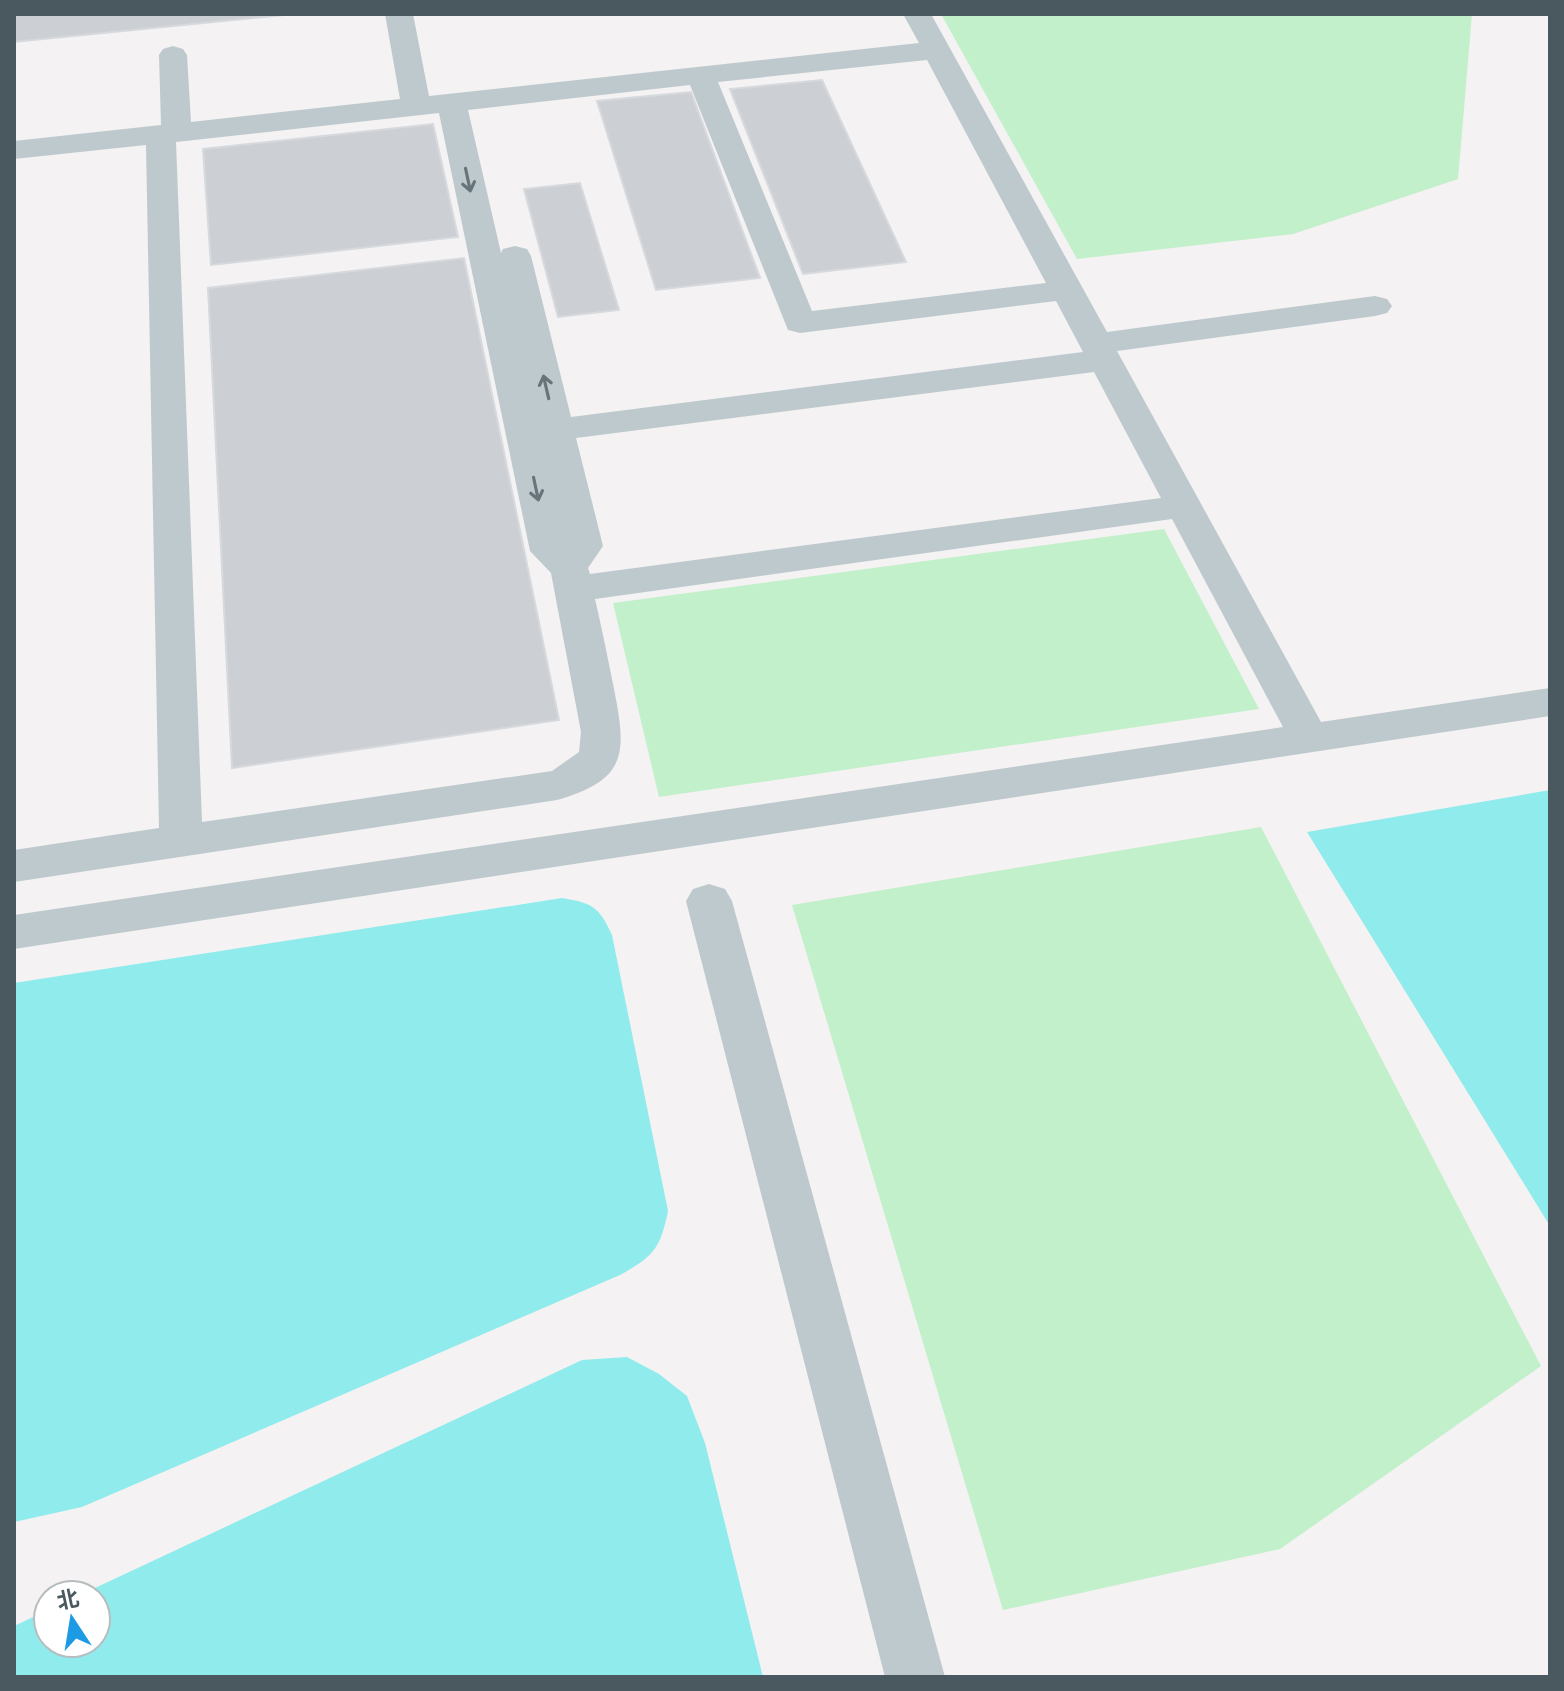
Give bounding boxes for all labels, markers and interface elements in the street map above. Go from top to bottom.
one-way arrow [461,167,476,192]
one-way arrow [538,375,553,401]
one-way arrow [529,475,544,501]
north arrow [32,1579,112,1659]
text: 北 [54,1582,82,1617]

